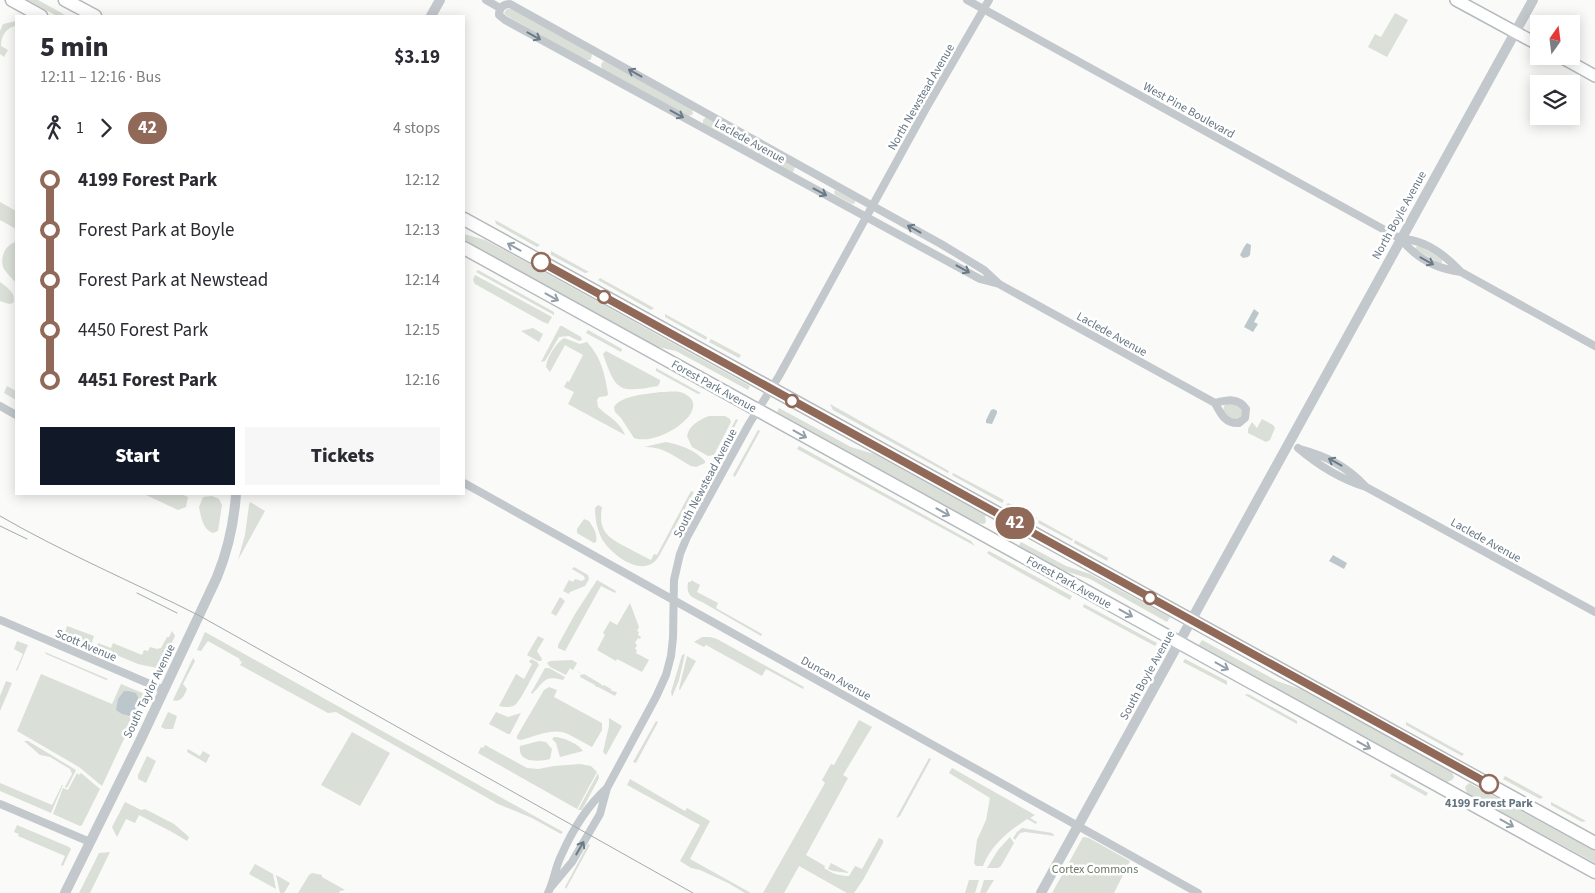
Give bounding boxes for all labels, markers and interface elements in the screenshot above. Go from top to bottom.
north arrow [1530,15,1580,65]
map controls [1530,15,1580,125]
text: 5 min [40,27,109,67]
one-way arrow [527,32,541,42]
street label: North Newstead Avenue [884,41,959,154]
text: $3.19 [394,44,440,71]
text: 12:11 – 12:16 · Bus [40,66,161,88]
one-way arrow [628,68,642,78]
button: layers [1530,75,1580,125]
street label: West Pine Boulevard [1140,78,1238,143]
one-way arrow [669,110,684,119]
icon: walk [40,114,68,142]
icon: forward [92,114,120,142]
text: 42 [138,115,157,140]
street label: Laclede Avenue [711,115,788,168]
text: 1 [76,117,84,139]
text: 4 stops [393,117,440,139]
text: 4199 Forest Park [78,167,217,194]
street label: North Boyle Avenue [1368,168,1431,263]
text: 12:12 [404,169,440,191]
one-way arrow [812,188,827,197]
text: Forest Park at Boyle [78,217,234,244]
text: 12:13 [404,219,440,241]
one-way arrow [907,224,922,234]
one-way arrow [507,242,522,252]
unlabelled marker [531,252,551,272]
one-way arrow [1420,257,1434,267]
one-way arrow [955,265,969,275]
text: Forest Park at Newstead [78,267,268,294]
text: 12:14 [404,269,440,291]
unlabelled marker [597,290,611,304]
one-way arrow [545,293,559,303]
street label: Laclede Avenue [1073,308,1150,361]
text: 4450 Forest Park [78,317,208,344]
text: 12:15 [404,319,440,341]
street label: Forest Park Avenue [668,356,760,417]
text: 4451 Forest Park [78,367,217,394]
text: 12:16 [404,369,440,391]
unlabelled marker [785,394,799,408]
street label: South Newstead Avenue [669,426,741,541]
button: Start [40,427,235,485]
button: Tickets [245,427,440,485]
one-way arrow [793,429,807,439]
one-way arrow [1328,457,1343,467]
one-way arrow [935,507,950,517]
line badge: 42 [992,507,1038,539]
text: 42 [1005,510,1025,535]
street label: Laclede Avenue [1447,514,1524,567]
street label: Forest Park Avenue [1023,552,1115,613]
unlabelled marker [1143,591,1157,605]
one-way arrow [1119,609,1133,619]
street label: Scott Avenue [52,625,119,666]
street label: South Boyle Avenue [1116,627,1179,723]
street label: South Taylor Avenue [119,641,180,741]
street label: Duncan Avenue [798,652,874,705]
one-way arrow [1214,662,1229,671]
one-way arrow [1357,740,1371,750]
marker: 4199 Forest Park [1479,774,1499,794]
place label: 4199 Forest Park [1445,795,1533,812]
one-way arrow [1499,818,1514,828]
one-way arrow [576,842,586,856]
park label: Cortex Commons [1052,861,1138,878]

